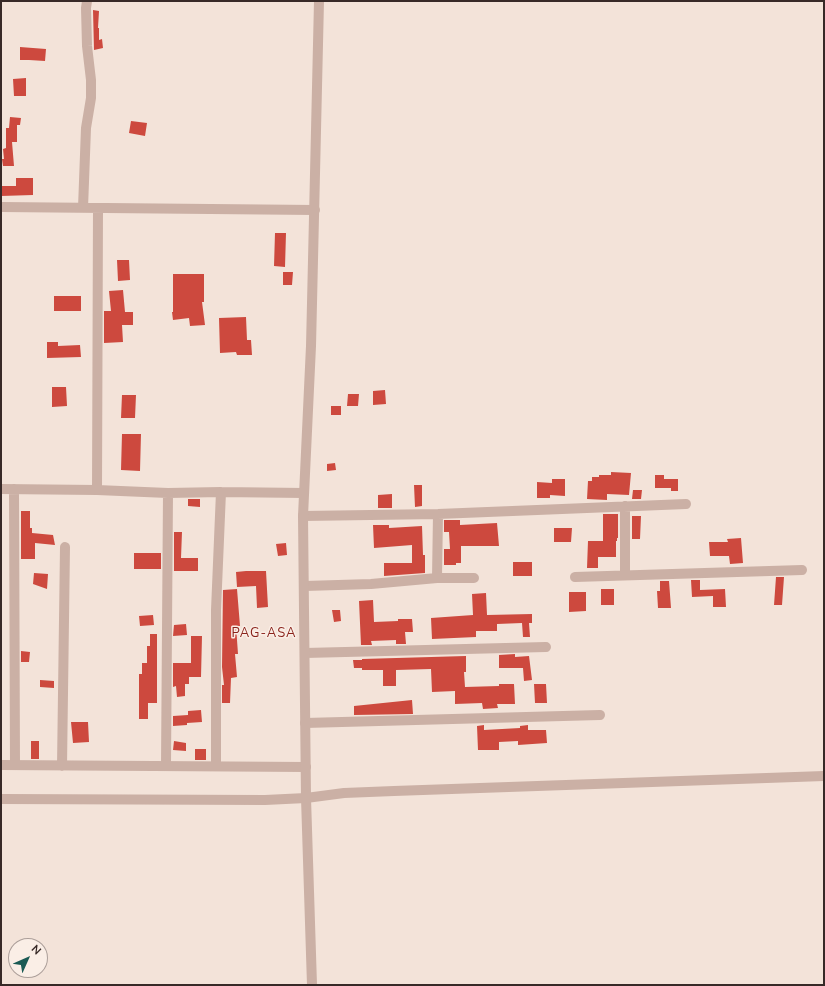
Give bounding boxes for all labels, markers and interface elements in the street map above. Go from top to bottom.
district label: PAG-ASA [231,626,297,642]
north arrow [8,938,48,978]
text: N [28,942,44,958]

